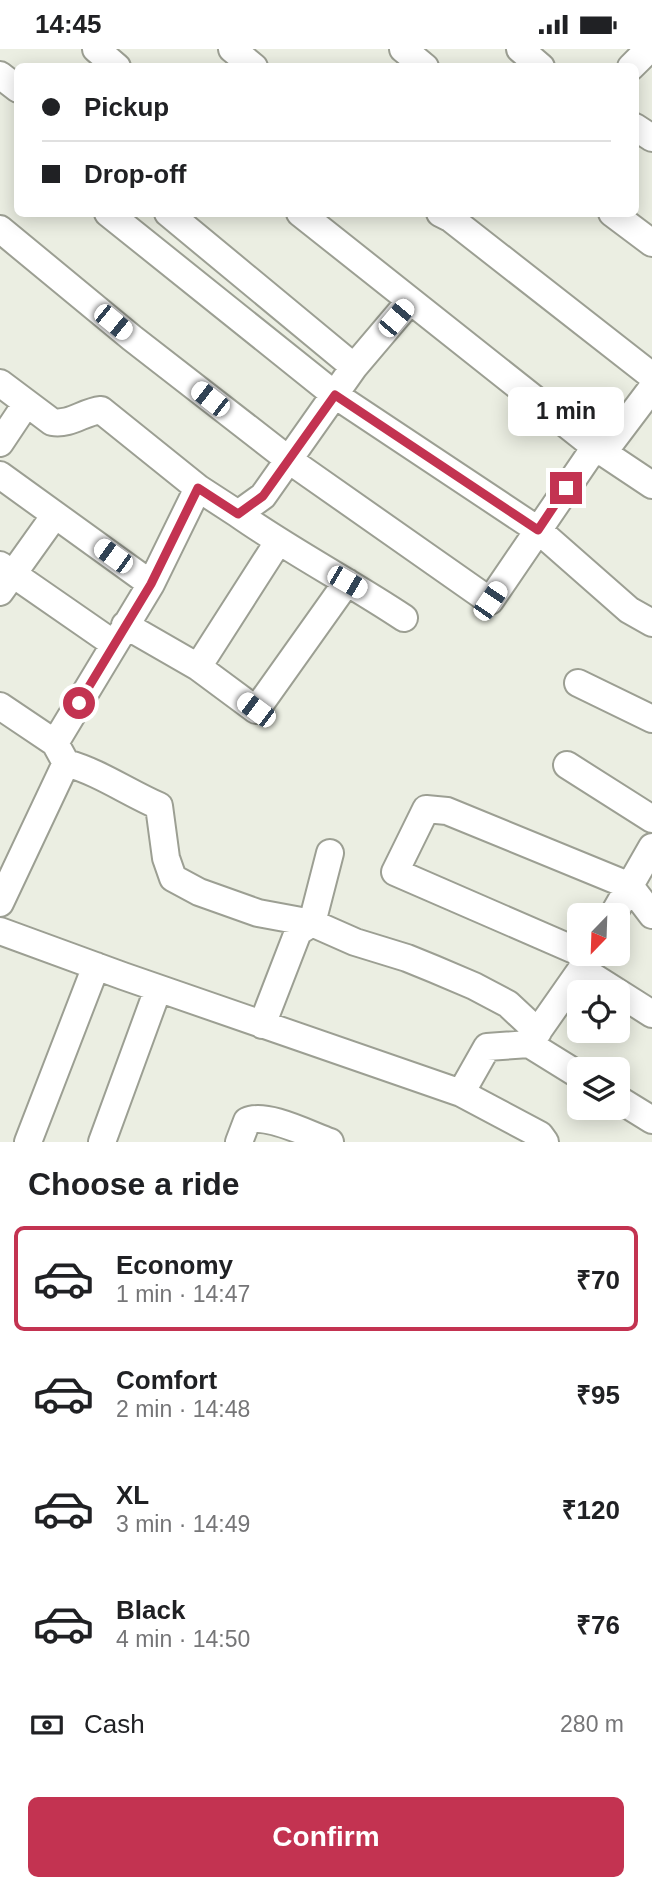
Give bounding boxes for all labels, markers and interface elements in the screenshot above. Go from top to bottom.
text: 14:45 [35,9,102,39]
text: Pickup [84,92,169,122]
text: Drop-off [84,159,187,189]
car [375,295,418,341]
car [91,301,136,343]
car [187,378,234,420]
callout: 1 min [508,387,624,435]
text: 1 min [536,398,596,424]
route end [550,472,582,504]
car [90,535,137,577]
car [324,562,371,602]
car [470,578,511,624]
route start [63,687,95,719]
car [233,689,280,731]
north arrow [567,903,630,966]
map controls [567,903,630,1120]
button: locate [567,980,630,1043]
button: layers [567,1057,630,1120]
text: Choose a ride [28,1166,240,1202]
icon: car [32,1247,95,1310]
text: Economy [116,1250,233,1280]
text: ₹70 [576,1265,620,1295]
text: 1 min · 14:47 [116,1281,250,1307]
icon: car [32,1362,95,1425]
text: Comfort [116,1365,217,1395]
text: ₹95 [576,1380,620,1410]
text: 2 min · 14:48 [116,1396,250,1422]
icon: car [32,1477,95,1540]
text: XL [116,1480,149,1510]
text: ₹120 [562,1495,620,1525]
text: 3 min · 14:49 [116,1511,250,1537]
icon: car [32,1592,95,1655]
text: Black [116,1595,185,1625]
text: ₹76 [576,1610,620,1640]
text: 4 min · 14:50 [116,1626,250,1652]
icon: cash [28,1706,66,1744]
text: Cash [84,1709,145,1739]
text: 280 m [560,1711,624,1737]
button: Confirm [28,1797,624,1877]

